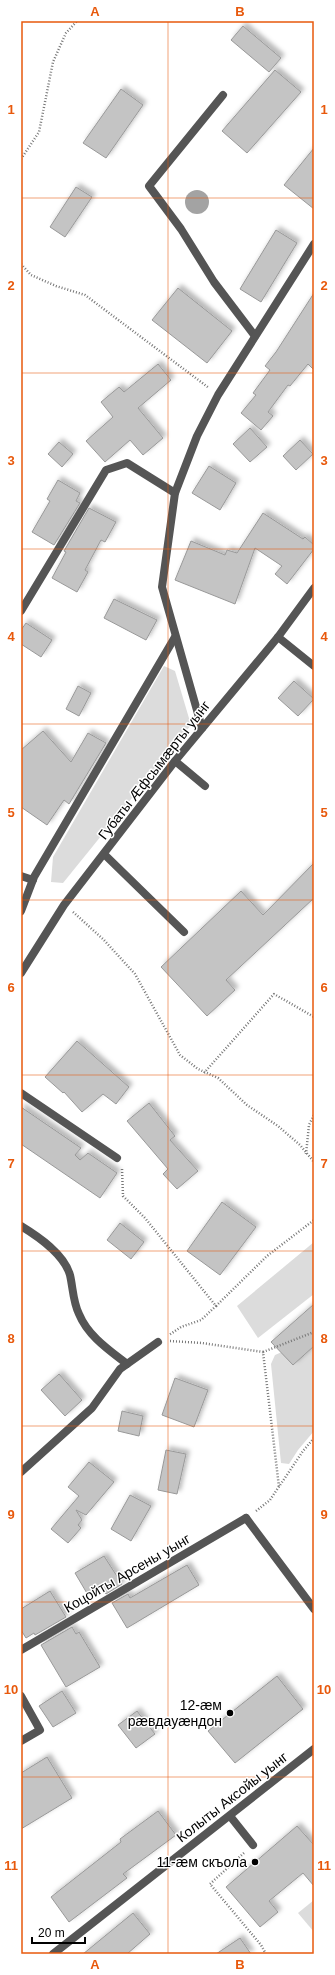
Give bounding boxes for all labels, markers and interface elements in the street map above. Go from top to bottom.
text: A [90,4,100,19]
text: B [235,4,245,19]
text: 1 [7,102,15,117]
text: 1 [320,102,328,117]
text: 2 [7,278,15,293]
text: 2 [320,278,328,293]
text: 3 [7,453,15,468]
text: 3 [320,453,328,468]
text: 4 [7,629,15,644]
text: 4 [320,629,328,644]
street label: Губаты Æфсымæрты уынг [95,697,213,843]
text: 5 [7,805,15,820]
text: 5 [320,805,328,820]
text: 6 [7,980,15,995]
text: 6 [320,980,328,995]
text: 7 [7,1156,15,1171]
text: 7 [320,1156,328,1171]
text: 8 [7,1331,15,1346]
text: 8 [320,1331,328,1346]
text: 9 [7,1507,15,1522]
text: 9 [320,1507,328,1522]
street label: Коцойты Арсены уынг [61,1530,193,1616]
text: 10 [4,1682,18,1697]
text: 10 [317,1682,331,1697]
place label: 12-æм рӕвдауӕндон [128,1697,222,1729]
marker: 12-æм рӕвдауӕндон [225,1708,235,1718]
street label: Колыты Аксойы уынг [173,1749,291,1845]
place label: 11-æм скъола [157,1854,247,1870]
marker: 11-æм скъола [250,1857,260,1867]
text: 11 [4,1858,18,1873]
text: 11 [317,1858,331,1873]
scale bar [32,1919,85,1945]
text: 20 m [38,1926,65,1940]
text: A [90,1957,100,1972]
text: B [235,1957,245,1972]

